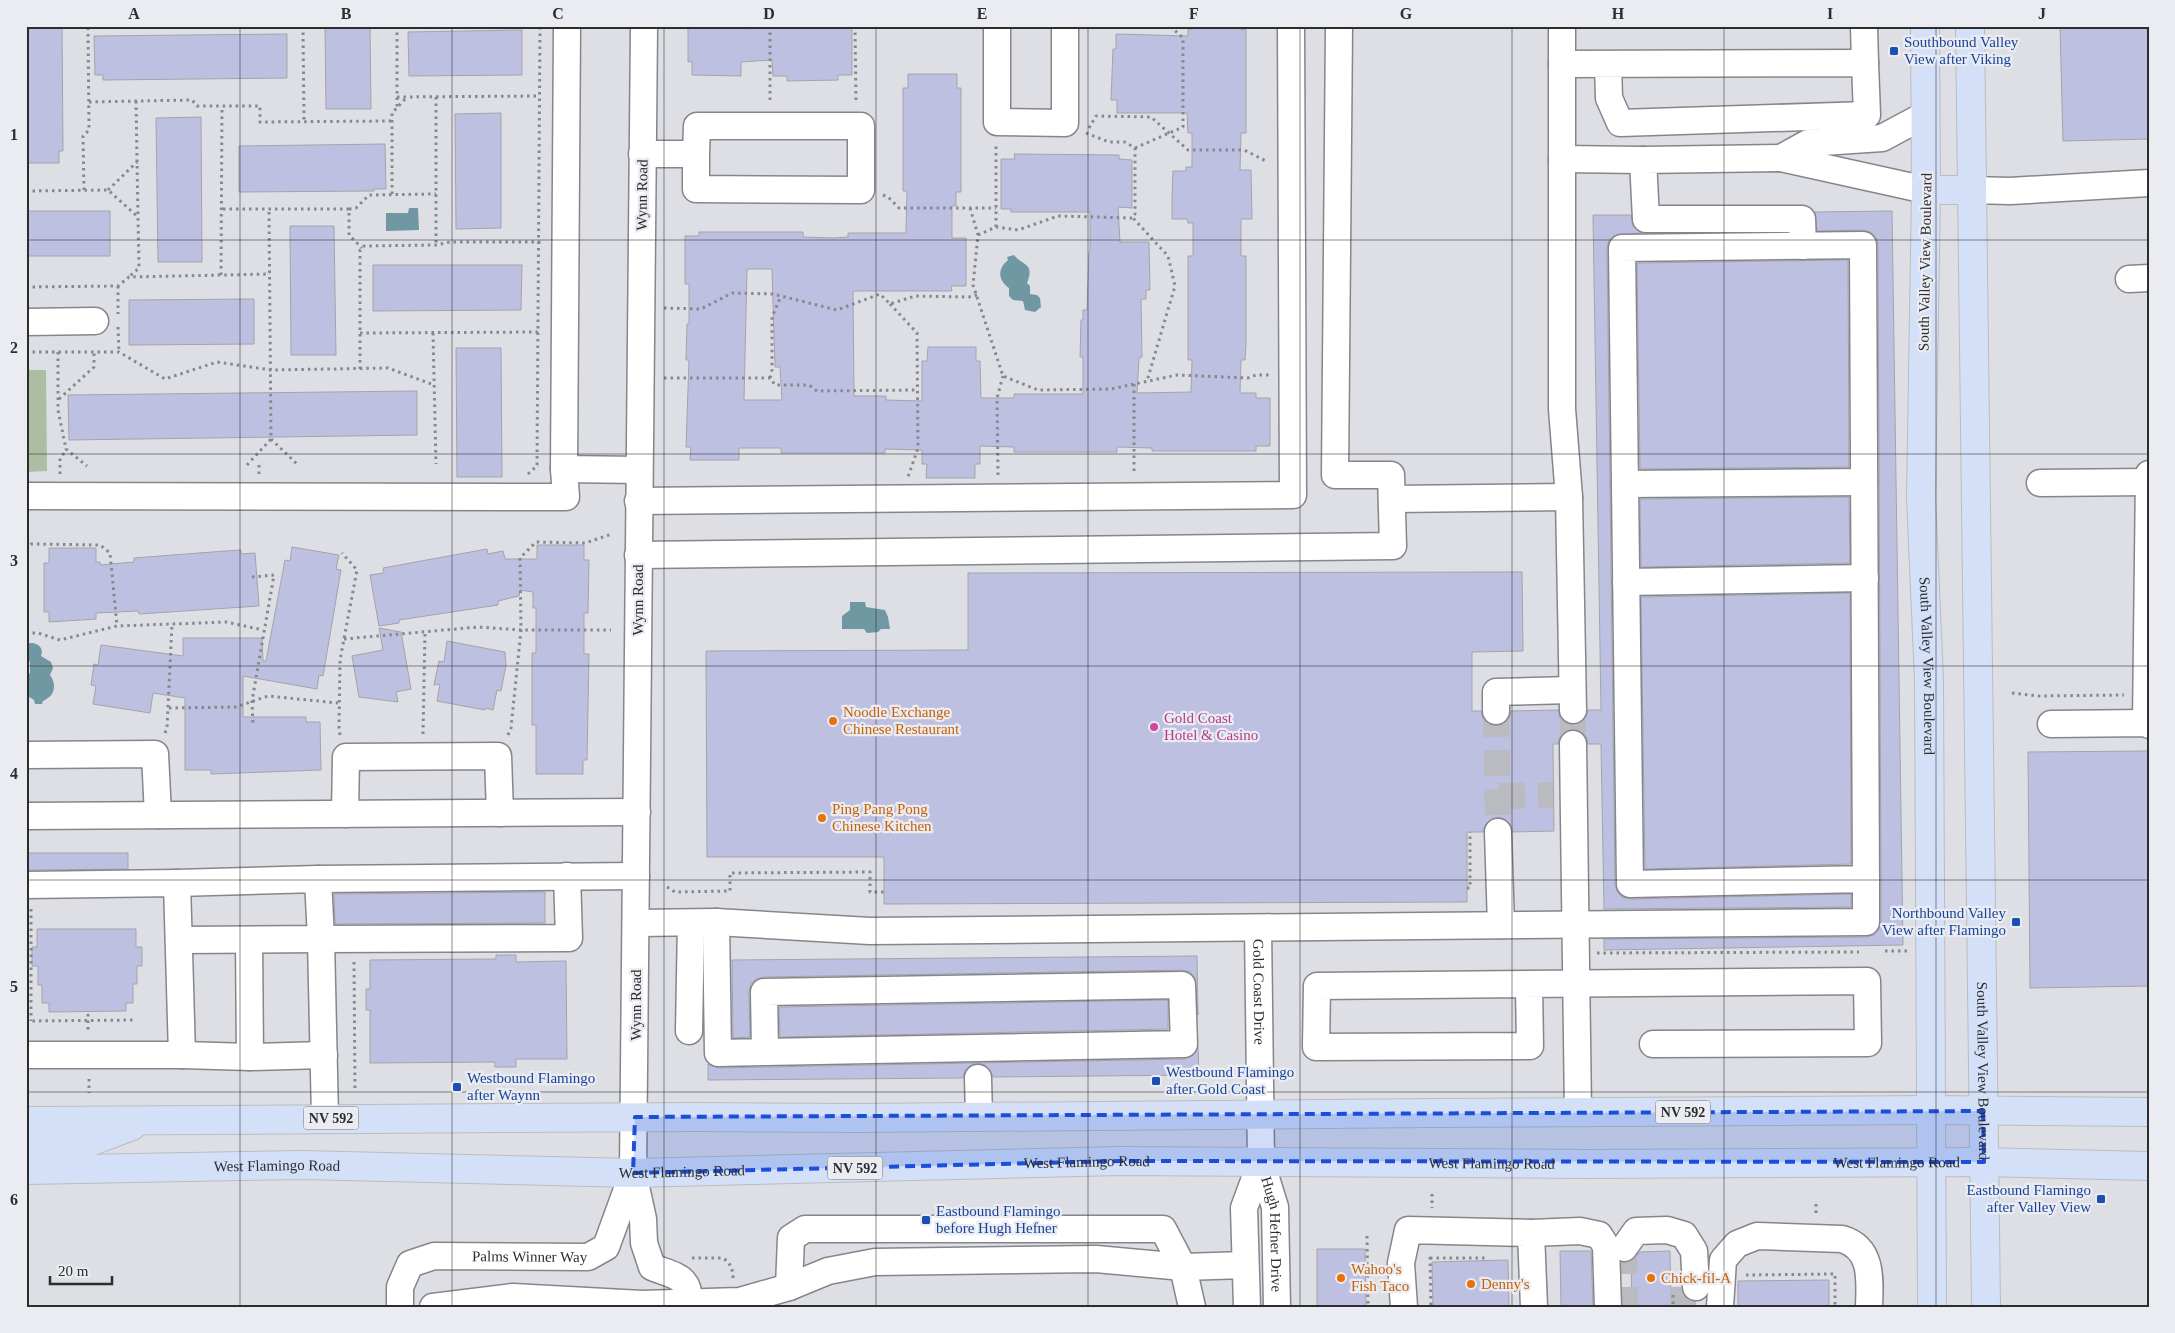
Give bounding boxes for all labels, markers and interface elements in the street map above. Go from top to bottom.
text: A [128,5,140,22]
text: B [341,5,352,22]
text: C [552,5,564,22]
text: D [763,5,775,22]
text: E [977,5,987,22]
text: F [1189,5,1199,22]
text: G [1400,5,1413,22]
text: H [1612,5,1625,22]
text: I [1827,5,1833,22]
text: J [2038,5,2046,22]
place label: Southbound Valley View after Viking [1904,34,2019,67]
marker: Southbound Valley View after Viking [1888,45,1900,57]
text: 1 [10,126,18,143]
street label: Wynn Road [633,159,651,231]
street label: South Valley View Boulevard [1915,172,1935,351]
text: 2 [10,339,18,356]
text: 3 [10,552,18,569]
street label: Wynn Road [630,564,646,636]
street label: South Valley View Boulevard [1916,576,1937,755]
place label: Noodle Exchange Chinese Restaurant [843,704,960,737]
place label: Gold Coast Hotel & Casino [1164,710,1258,743]
marker: Noodle Exchange Chinese Restaurant [827,715,839,727]
marker: Gold Coast Hotel & Casino [1148,721,1160,733]
text: 4 [10,765,18,782]
place label: Ping Pang Pong Chinese Kitchen [832,801,932,834]
marker: Ping Pang Pong Chinese Kitchen [816,812,828,824]
place label: Northbound Valley View after Flamingo [1882,905,2006,938]
marker: Northbound Valley View after Flamingo [2010,916,2022,928]
street label: Gold Coast Drive [1250,939,1268,1045]
street label: Wynn Road [628,969,644,1041]
text: 5 [10,978,18,995]
street label: South Valley View Boulevard [1974,982,1992,1161]
place label: Westbound Flamingo after Gold Coast [1166,1064,1294,1097]
place label: Westbound Flamingo after Waynn [467,1070,595,1103]
marker: Westbound Flamingo after Gold Coast [1150,1075,1162,1087]
marker: Westbound Flamingo after Waynn [451,1081,463,1093]
road number: NV 592 [1656,1100,1710,1124]
road number: NV 592 [304,1106,358,1130]
street label: West Flamingo Road [1023,1153,1150,1171]
street label: West Flamingo Road [1833,1154,1960,1171]
street label: West Flamingo Road [1428,1155,1555,1172]
road number: NV 592 [828,1156,882,1180]
street label: West Flamingo Road [214,1157,341,1175]
street label: West Flamingo Road [618,1162,746,1181]
street label: Hugh Hefner Drive [1258,1175,1285,1293]
place label: Eastbound Flamingo after Valley View [1966,1182,2091,1215]
text: 6 [10,1191,18,1208]
marker: Eastbound Flamingo after Valley View [2095,1193,2107,1205]
place label: Eastbound Flamingo before Hugh Hefner [936,1203,1061,1236]
marker: Eastbound Flamingo before Hugh Hefner [920,1214,932,1226]
street label: Palms Winner Way [472,1248,588,1265]
scale bar [50,1253,112,1285]
place label: Wahoo's Fish Taco [1351,1261,1409,1294]
text: 20 m [58,1263,89,1279]
place label: Chick-fil-A [1661,1270,1731,1286]
marker: Wahoo's Fish Taco [1335,1272,1347,1284]
marker: Chick-fil-A [1645,1272,1657,1284]
place label: Denny's [1481,1276,1530,1292]
marker: Denny's [1465,1278,1477,1290]

